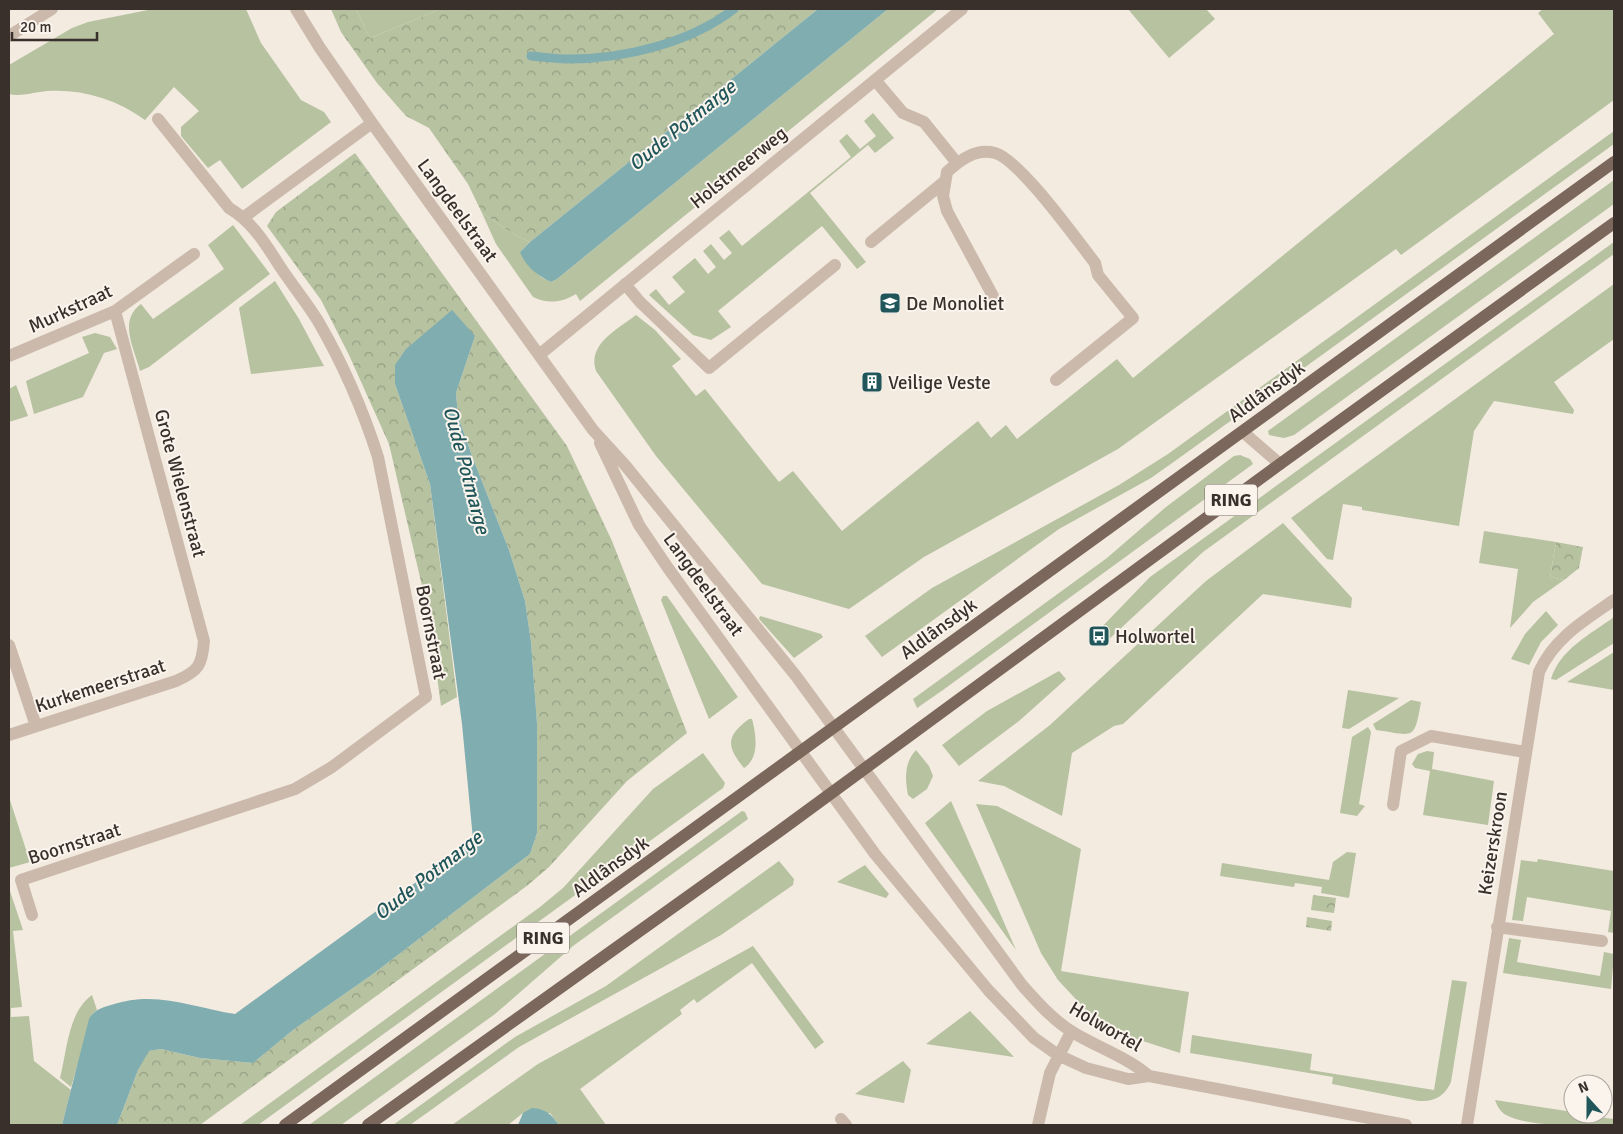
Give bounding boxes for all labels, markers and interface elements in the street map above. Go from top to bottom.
scale bar [12,10,98,42]
text: 20 m [20,18,51,36]
water label: Oude Potmarge [624,74,742,176]
street label: Holstmeerweg [685,121,792,214]
street label: Langdeelstraat [412,154,503,267]
street label: Murkstraat [25,279,116,339]
school or university icon: De Monoliet [878,291,902,315]
place label: De Monoliet [906,292,1005,316]
street label: Aldlânsdyk [1223,356,1310,428]
building icon: Veilige Veste [860,370,884,394]
place label: Veilige Veste [888,371,991,395]
water label: Oude Potmarge [437,404,496,538]
street label: Grote Wielenstraat [149,407,211,560]
road number: RING [1205,484,1257,516]
street label: Langdeelstraat [658,528,749,641]
street label: Boornstraat [410,583,452,682]
street label: Aldlânsdyk [895,593,982,665]
bus stop icon: Holwortel [1087,624,1111,648]
place label: Holwortel [1115,625,1195,649]
street label: Kurkemeerstraat [32,653,169,718]
street label: Keizerskroon [1473,789,1513,897]
street label: Boornstraat [25,818,124,870]
water label: Oude Potmarge [369,825,488,926]
street label: Aldlânsdyk [567,831,654,903]
road number: RING [517,922,569,954]
street label: Holwortel [1065,996,1146,1057]
north arrow [1563,1074,1613,1124]
text: N [1576,1078,1591,1097]

